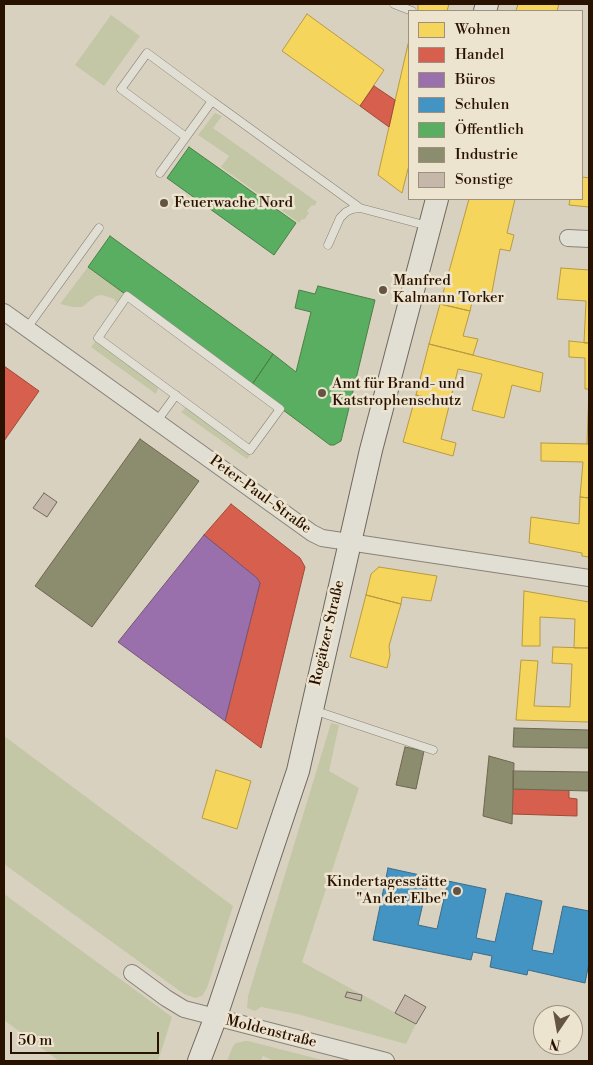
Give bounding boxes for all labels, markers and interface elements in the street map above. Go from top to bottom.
legend [408,10,583,200]
text: Wohnen [455,20,510,39]
text: Handel [455,45,504,64]
text: Büros [455,70,495,89]
text: Schulen [455,95,510,114]
text: Öffentlich [455,120,524,139]
text: Industrie [455,145,518,164]
text: Sonstige [455,170,513,189]
place label: Feuerwache Nord [174,194,293,212]
marker: Feuerwache Nord [158,197,170,209]
place label: Manfred Kalmann Torker [393,272,504,307]
marker: Manfred Kalmann Torker [377,284,389,296]
place label: Amt für Brand- und Katstrophenschutz [332,375,464,410]
marker: Amt für Brand- und Katstrophenschutz [316,387,328,399]
street label: Peter-Paul-Straße [206,452,314,538]
street label: Rogätzer Straße [307,579,349,687]
place label: Kindertagesstätte "An der Elbe" [326,873,447,908]
marker: Kindertagesstätte "An der Elbe" [451,885,463,897]
north arrow [533,1005,583,1055]
street label: Moldenstraße [224,1012,318,1052]
scale bar [12,1022,161,1054]
text: 50 m [18,1031,52,1050]
text: N [548,1034,562,1054]

